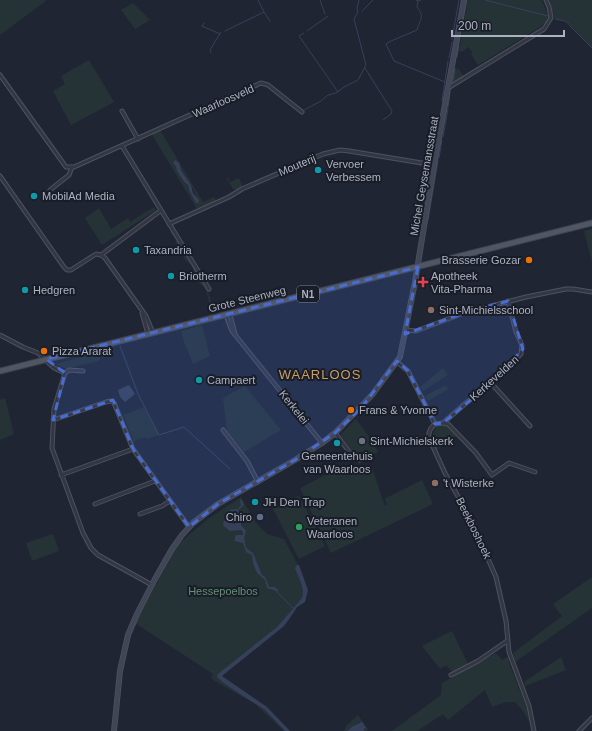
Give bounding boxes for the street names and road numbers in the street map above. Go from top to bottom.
street label: Waarloosveld [190,82,256,120]
street label: Michel Geysemansstraat [408,115,440,237]
street label: Mouterij [277,152,317,178]
street label: Grote Steenweg [207,284,287,314]
road number: N1 [297,286,319,302]
street label: Kerkevelden [467,353,521,403]
street label: Kerkelei [277,388,311,426]
street label: Beekboshoek [454,495,494,561]

